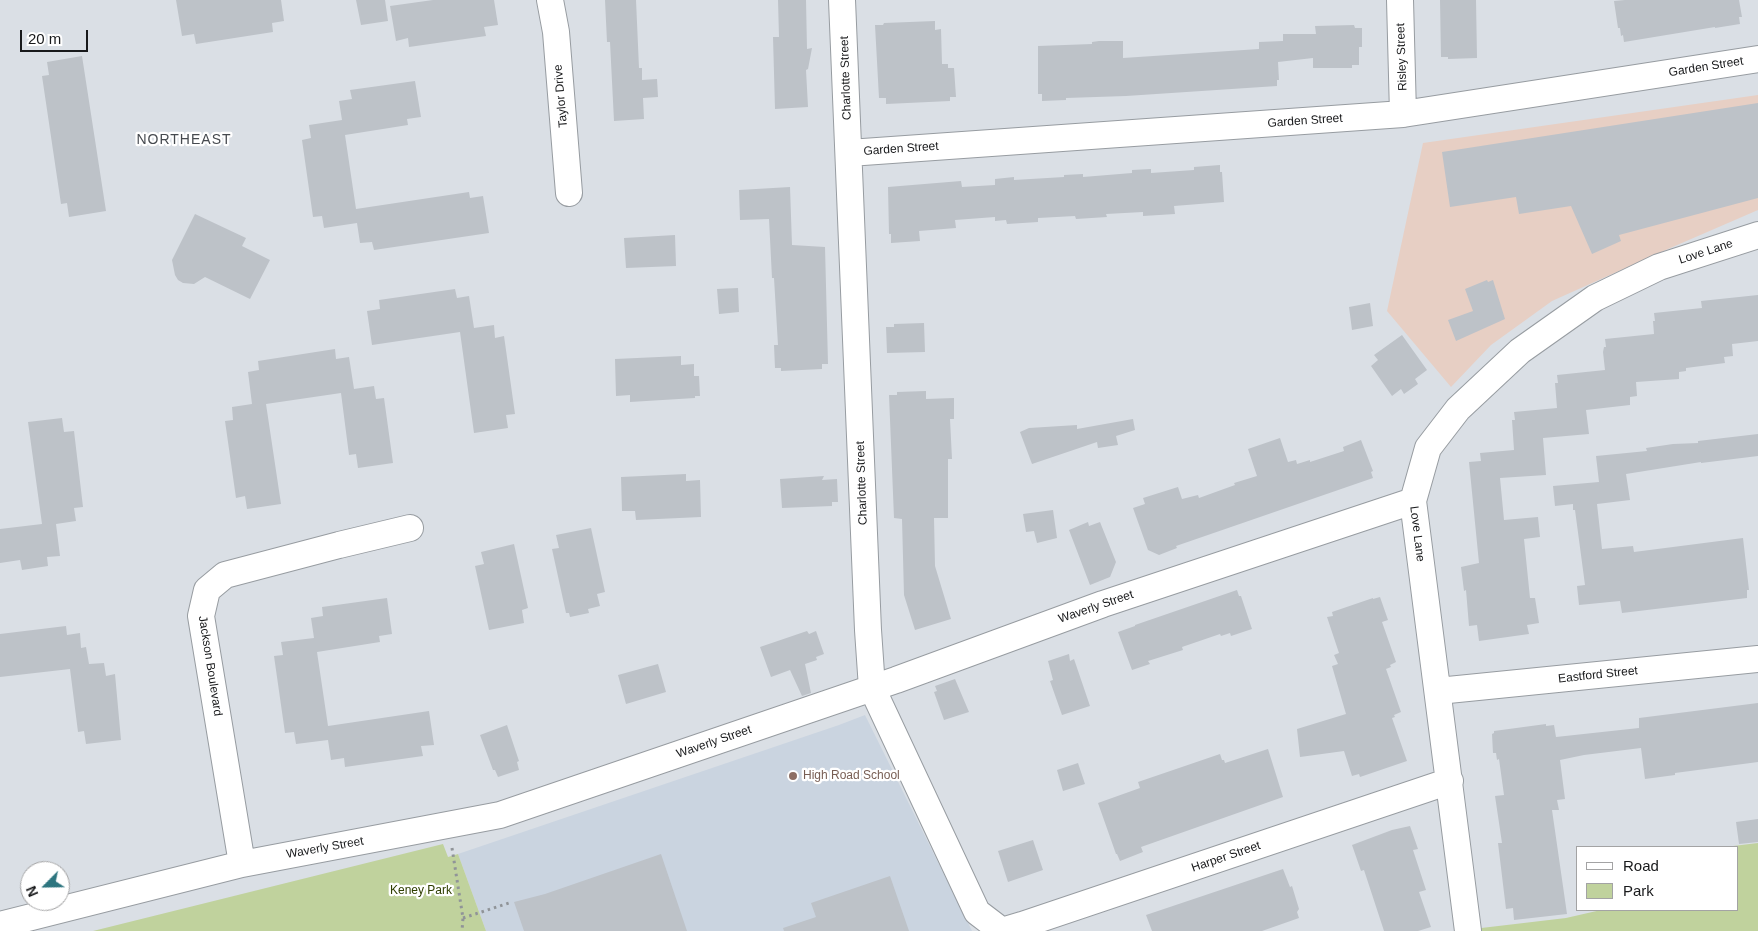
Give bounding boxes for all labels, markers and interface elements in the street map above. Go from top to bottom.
scale bar [22,20,90,52]
street label: Risley Street [1394,23,1410,91]
text: 20 m [28,30,61,47]
street label: Charlotte Street [837,36,855,120]
street label: Garden Street [1668,54,1744,80]
street label: Taylor Drive [551,64,571,128]
street label: Garden Street [1267,111,1343,131]
district label: NORTHEAST [135,132,233,148]
street label: Garden Street [863,139,939,159]
street label: Love Lane [1677,236,1735,268]
street label: Charlotte Street [853,441,871,525]
street label: Love Lane [1406,505,1428,563]
street label: Waverly Street [1057,587,1135,627]
street label: Jackson Boulevard [195,615,225,717]
street label: Eastford Street [1557,664,1639,686]
street label: Waverly Street [675,722,753,762]
place label: High Road School [803,769,900,783]
marker: High Road School [787,770,799,782]
street label: Waverly Street [285,834,365,862]
street label: Harper Street [1190,838,1262,876]
legend [1576,846,1738,911]
text: Road [1623,857,1659,874]
north arrow [20,861,70,911]
text: Park [1623,882,1654,899]
text: N [23,884,41,899]
park label: Keney Park [390,884,452,898]

